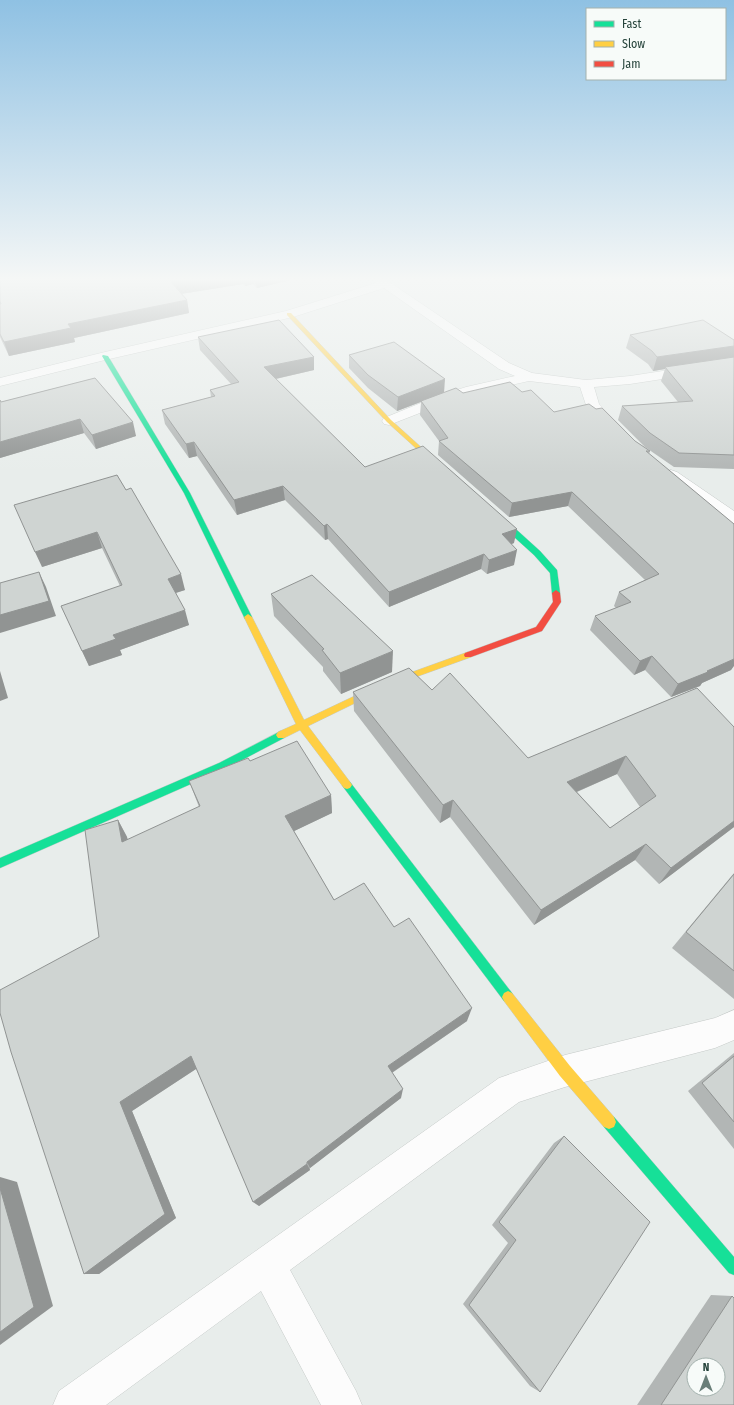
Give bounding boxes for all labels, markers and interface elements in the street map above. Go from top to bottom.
legend [586,8,726,80]
text: Fast [622,17,641,31]
text: Slow [622,37,645,51]
text: Jam [622,57,640,71]
north arrow [686,1357,726,1397]
text: N [703,1361,709,1374]

